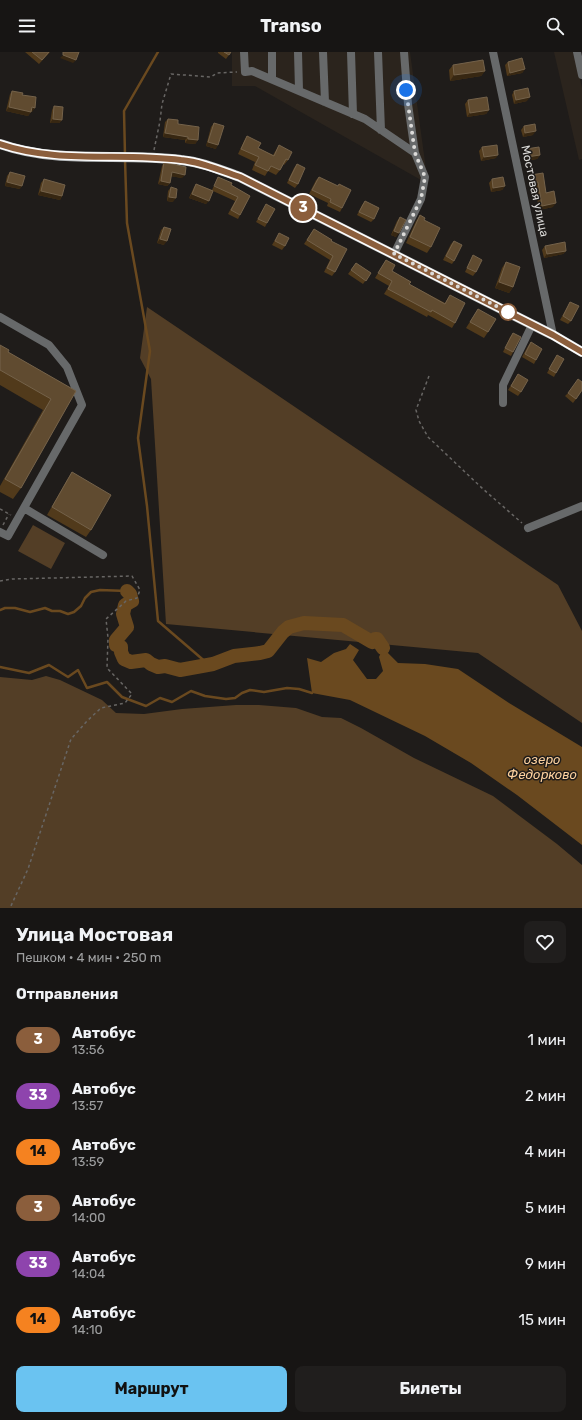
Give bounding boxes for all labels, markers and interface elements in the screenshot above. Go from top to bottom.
icon: menu [16,15,38,37]
text: Transo [260,15,322,37]
icon: search [544,15,566,37]
your location [396,80,416,100]
street label: Мостовая улица [518,144,552,238]
line badge: 3 [290,195,316,221]
text: 3 [298,199,308,216]
unlabelled marker [499,303,517,321]
water label: озеро Федорково [507,752,577,782]
button: heart [524,921,566,963]
text: Улица Мостовая [16,923,173,946]
text: Пешком · 4 мин · 250 m [16,950,161,965]
text: Отправления [16,985,118,1003]
text: Автобус [72,1024,136,1042]
text: 3 [33,1031,43,1048]
text: 1 мин [527,1031,566,1049]
text: 13:56 [72,1042,104,1057]
text: Автобус [72,1080,136,1098]
text: 33 [29,1087,47,1104]
text: 2 мин [525,1087,566,1105]
text: 13:57 [72,1098,103,1113]
text: Автобус [72,1136,136,1154]
text: 14 [30,1143,46,1160]
text: 4 мин [525,1143,566,1161]
text: 13:59 [72,1154,104,1169]
text: Автобус [72,1192,136,1210]
text: 3 [33,1199,43,1216]
text: 5 мин [525,1199,566,1217]
text: 14:00 [72,1210,105,1225]
text: Автобус [72,1248,136,1266]
text: 33 [29,1255,47,1272]
text: 9 мин [525,1255,566,1273]
text: 14:04 [72,1266,105,1281]
text: Автобус [72,1304,136,1322]
text: 14 [30,1311,46,1328]
text: 15 мин [518,1311,566,1329]
text: 14:10 [72,1322,103,1337]
button: Маршрут [16,1366,287,1412]
button: Билеты [295,1366,566,1412]

